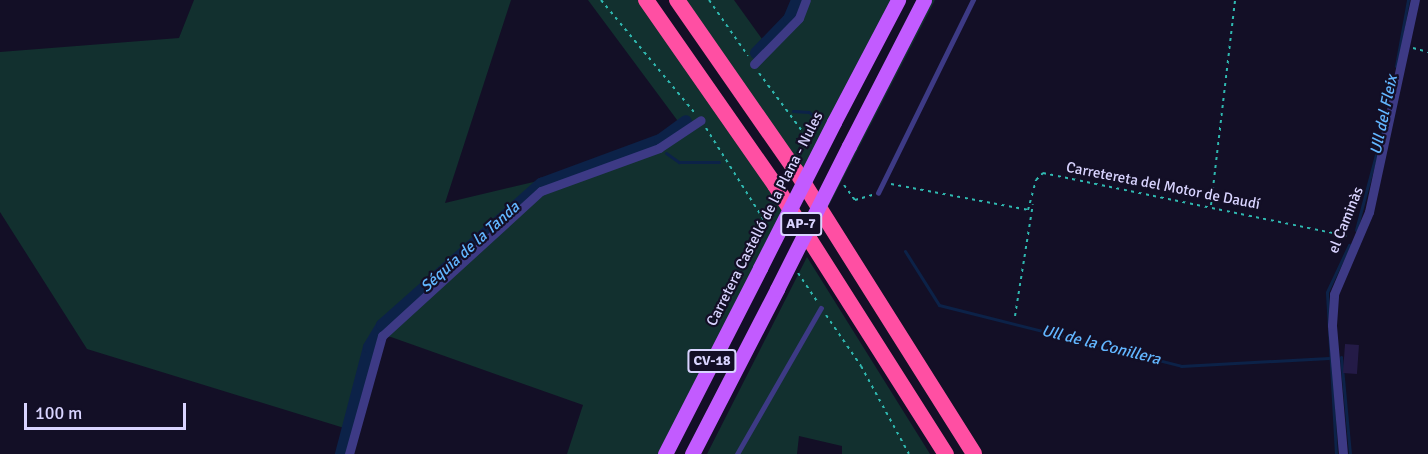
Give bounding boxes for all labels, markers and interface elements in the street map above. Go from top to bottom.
water label: Ull del Fleix [1366,74,1402,156]
street label: Carretera Castelló de la Plana - Nules [703,109,827,329]
street label: Carretereta del Motor de Daudí [1065,158,1261,214]
street label: el Caminàs [1325,184,1367,256]
water label: Séquia de la Tanda [417,198,523,296]
road number: AP-7 [780,213,822,235]
water label: Ull de la Conillera [1040,321,1162,369]
road number: CV-18 [686,350,738,372]
scale bar [27,391,189,429]
text: 100 m [35,402,82,424]

